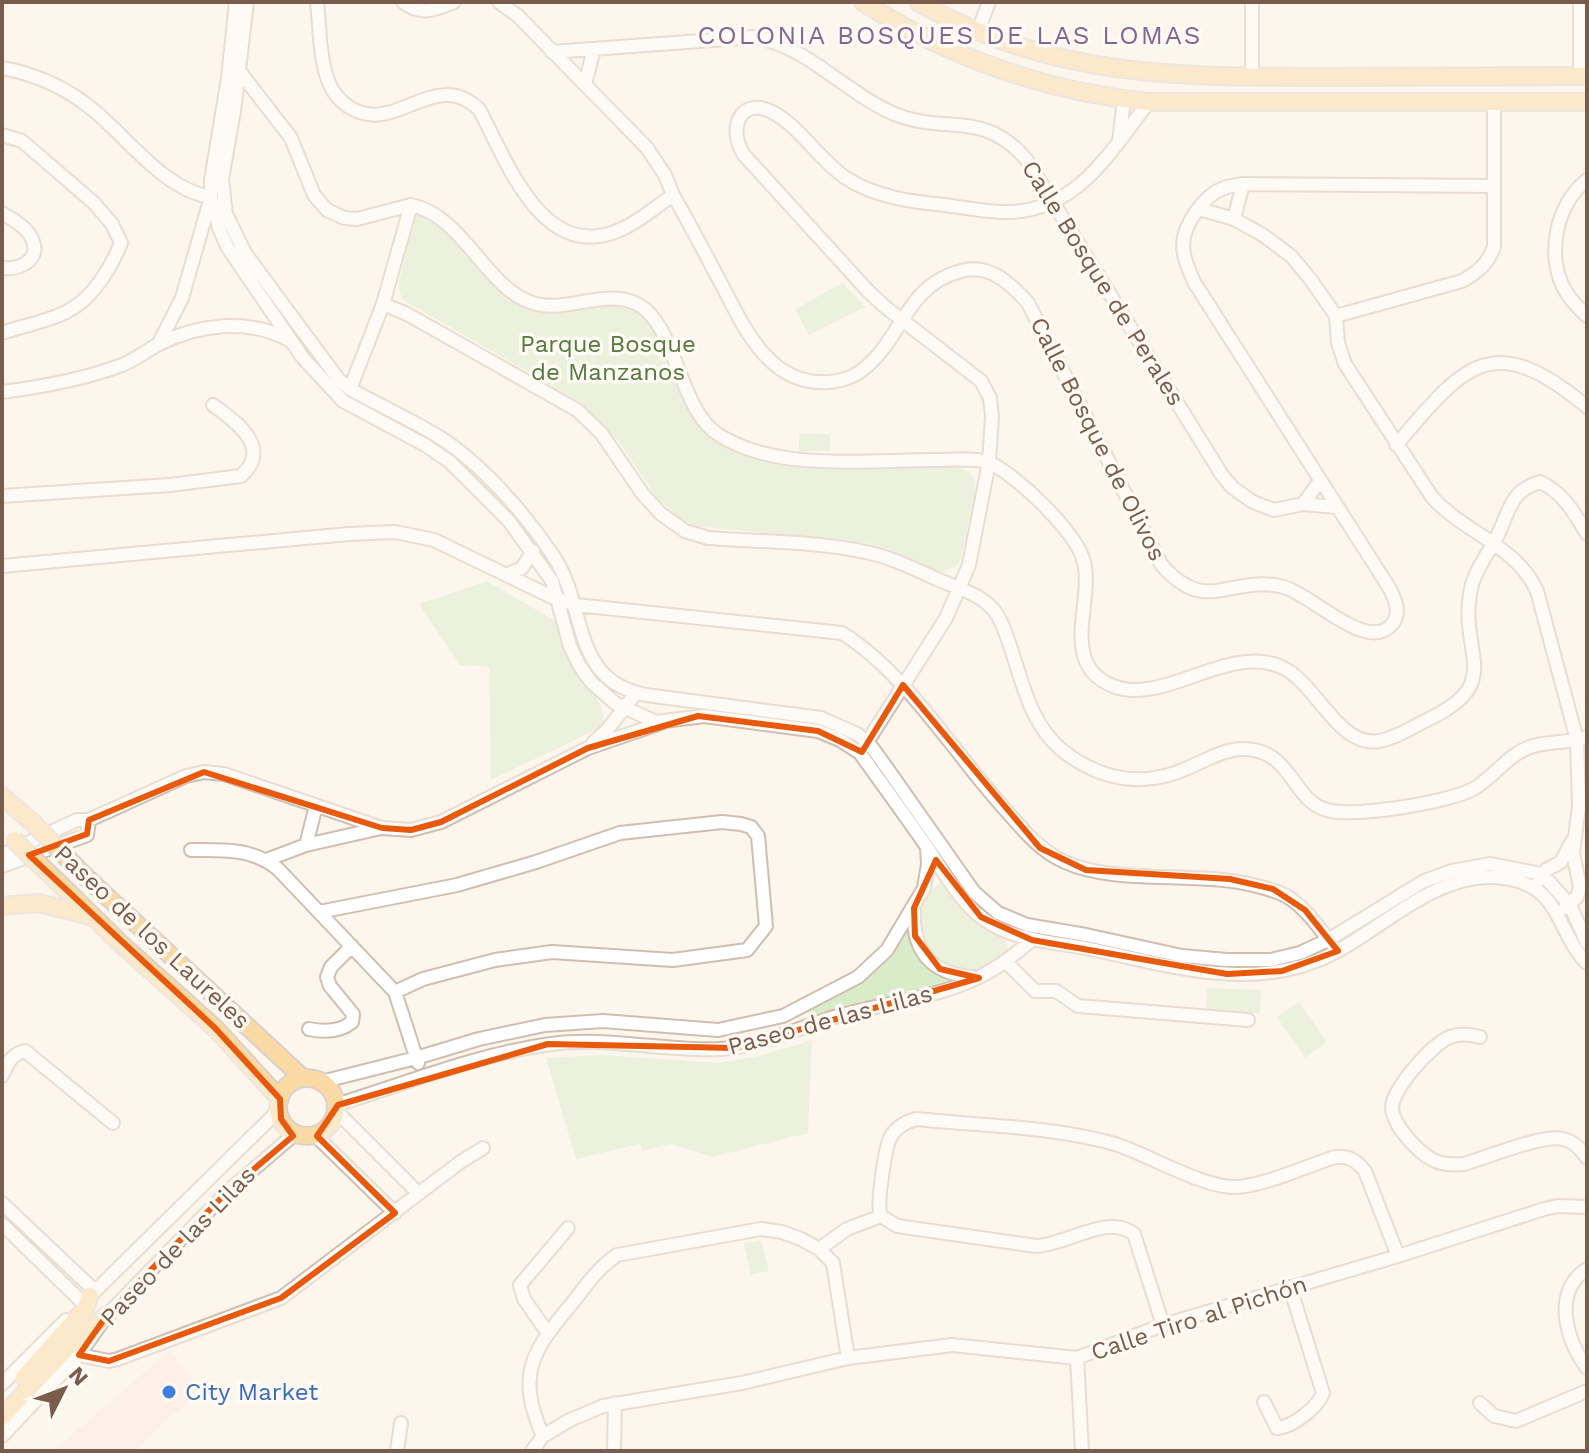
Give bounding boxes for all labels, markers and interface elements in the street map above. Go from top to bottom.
district label: COLONIA BOSQUES DE LAS LOMAS [698,20,1202,50]
street label: Calle Bosque de Perales [1016,155,1190,411]
street label: Calle Bosque de Olivos [1024,313,1172,565]
park label: Parque Bosque de Manzanos [520,330,696,386]
street label: Paseo de los Laureles [49,839,255,1035]
street label: Paseo de las Lilas [725,979,935,1061]
street label: Paseo de las Lilas [95,1161,261,1331]
street label: Calle Tiro al Pichón [1087,1270,1311,1366]
north arrow [24,1349,104,1429]
text: N [64,1362,93,1390]
place label: City Market [185,1378,318,1406]
marker: City Market [160,1383,178,1401]

